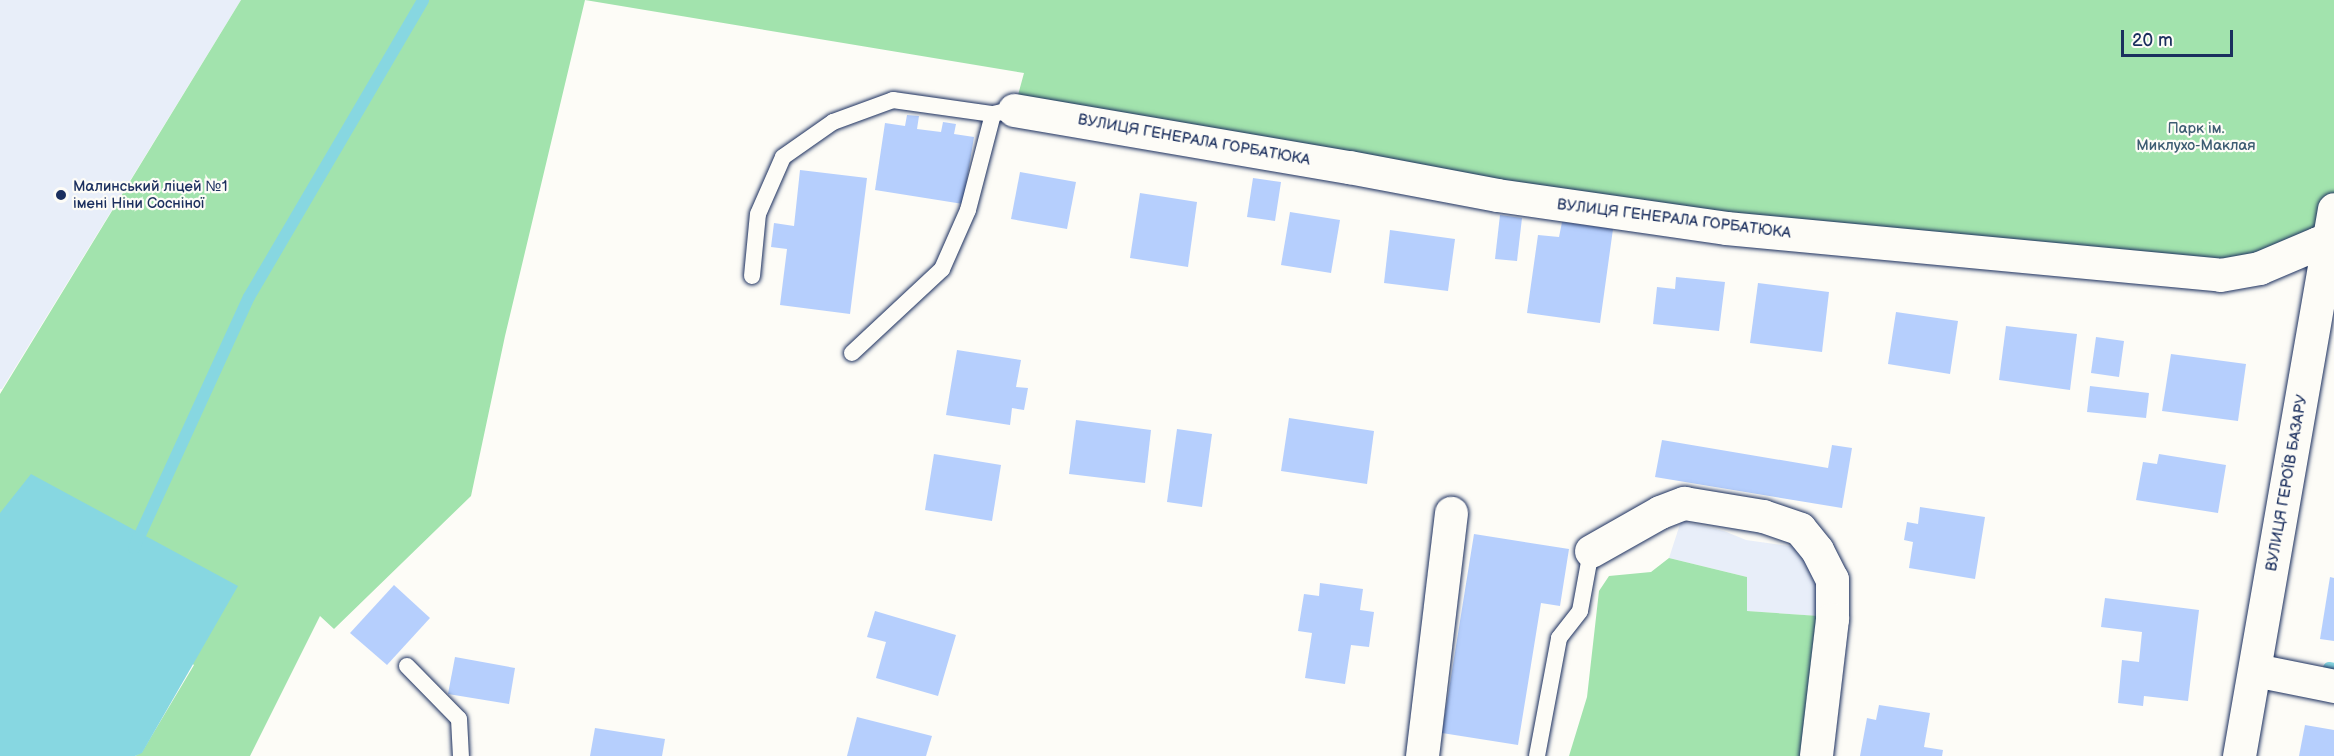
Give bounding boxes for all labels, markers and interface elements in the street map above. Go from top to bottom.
scale bar [2124,18,2236,56]
text: 20 m [2132,30,2173,51]
street label: ВУЛИЦЯ ГЕНЕРАЛА ГОРБАТЮКА [1076,111,1312,169]
park label: Парк ім. Миклухо-Маклая [2136,119,2256,154]
place label: Малинський ліцей №1 імені Ніни Сосніної [73,177,227,212]
marker: Малинський ліцей №1 імені Ніни Сосніної [54,188,68,202]
street label: ВУЛИЦЯ ГЕНЕРАЛА ГОРБАТЮКА [1556,196,1792,242]
street label: ВУЛИЦЯ ГЕРОЇВ БАЗАРУ [2263,393,2311,573]

